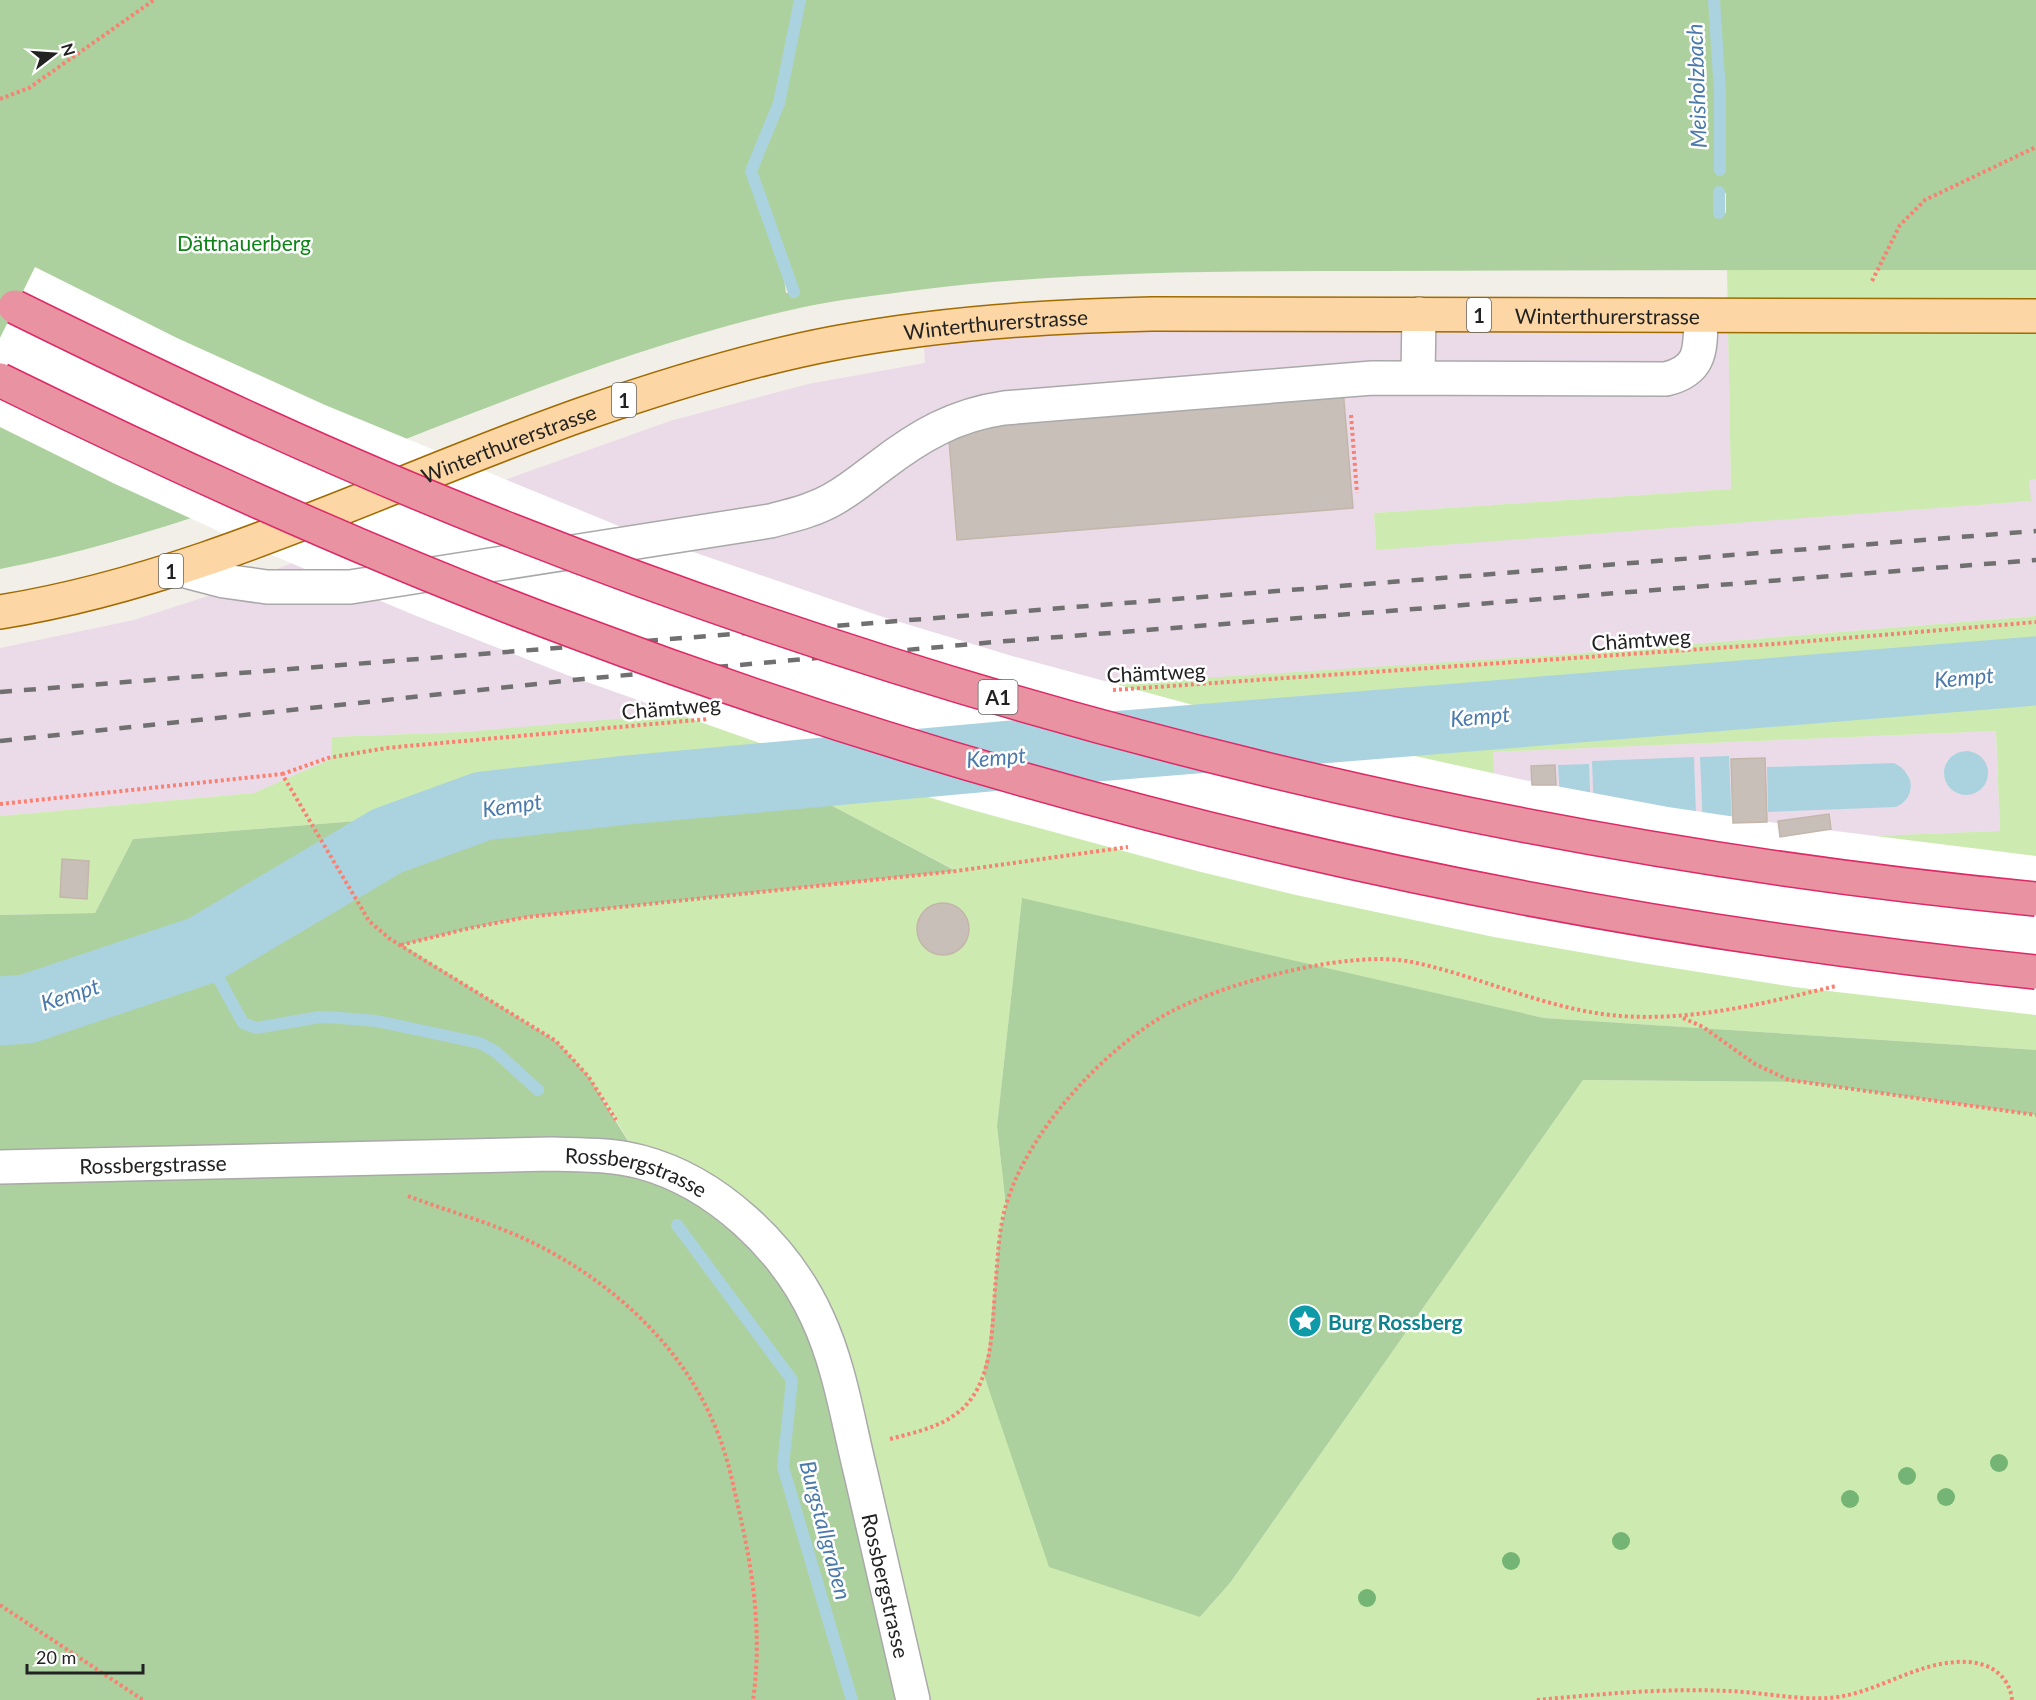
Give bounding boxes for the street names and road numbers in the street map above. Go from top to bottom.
road number: 1 [1467,298,1491,332]
street label: Winterthurerstrasse [1515,302,1700,328]
street label: Winterthurerstrasse [902,303,1089,344]
road number: 1 [612,383,636,417]
street label: Winterthurerstrasse [417,398,599,487]
road number: 1 [159,554,183,588]
street label: Chämtweg [1591,623,1691,655]
street label: Chämtweg [1106,657,1206,687]
road number: A1 [978,680,1018,714]
street label: Chämtweg [620,690,722,724]
street label: Rossbergstrasse [565,1142,712,1201]
street label: Rossbergstrasse [79,1149,227,1178]
street label: Rossbergstrasse [858,1511,915,1660]

